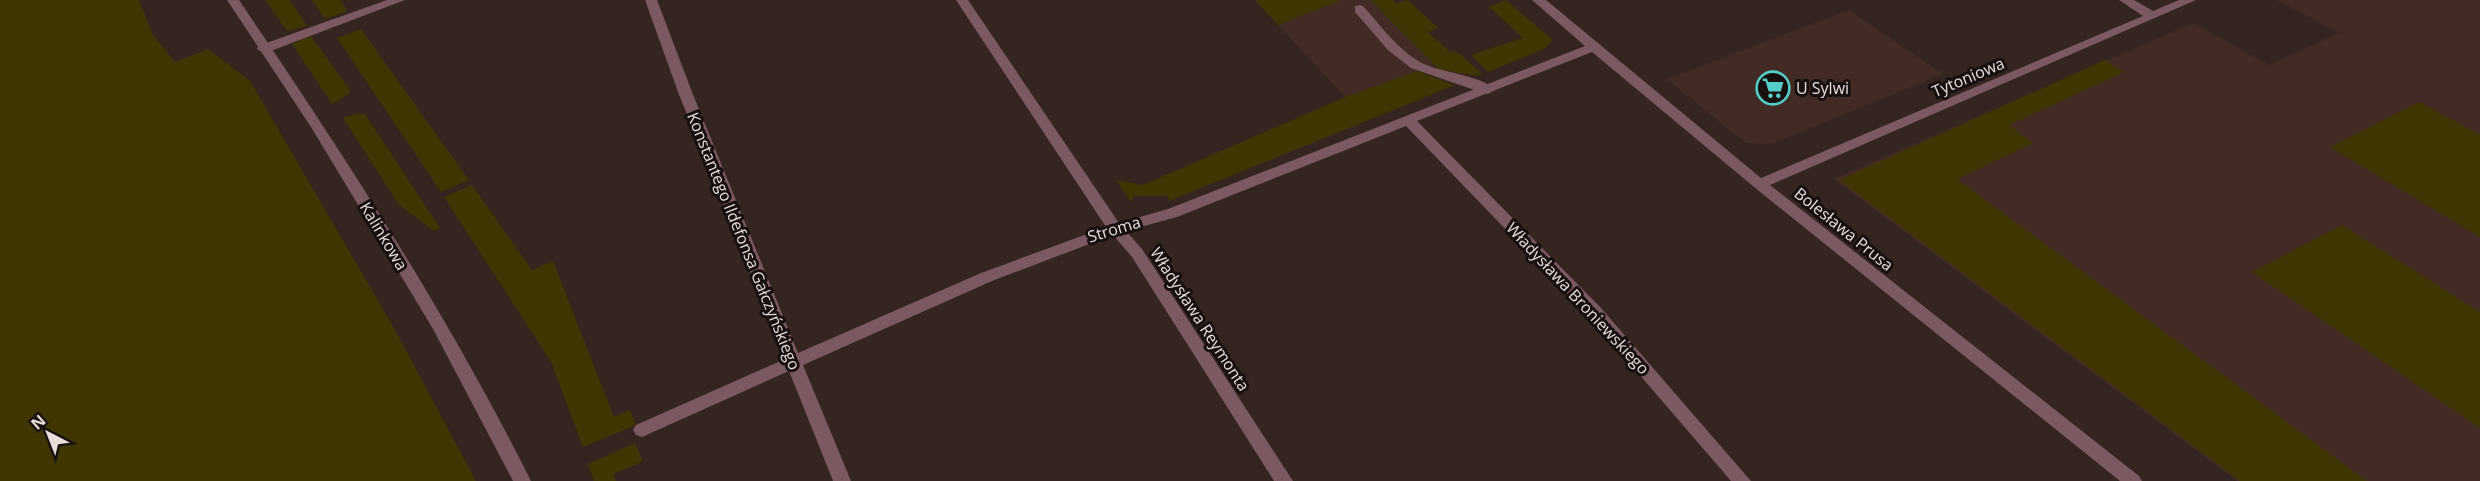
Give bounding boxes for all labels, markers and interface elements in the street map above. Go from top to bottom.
street label: Tytoniowa [1928,52,2008,102]
supermarket icon: U Sylwi [1755,70,1791,106]
place label: U Sylwi [1796,77,1849,99]
street label: Konstantego Ildefonsa Gałczyńskiego [682,109,806,373]
street label: Bolesława Prusa [1790,182,1898,276]
street label: Kalinkowa [355,198,413,274]
street label: Stroma [1085,211,1143,247]
street label: Władysława Broniewskiego [1502,217,1654,379]
street label: Władysława Reymonta [1145,243,1255,395]
north arrow [18,403,78,463]
text: N [26,409,50,434]

